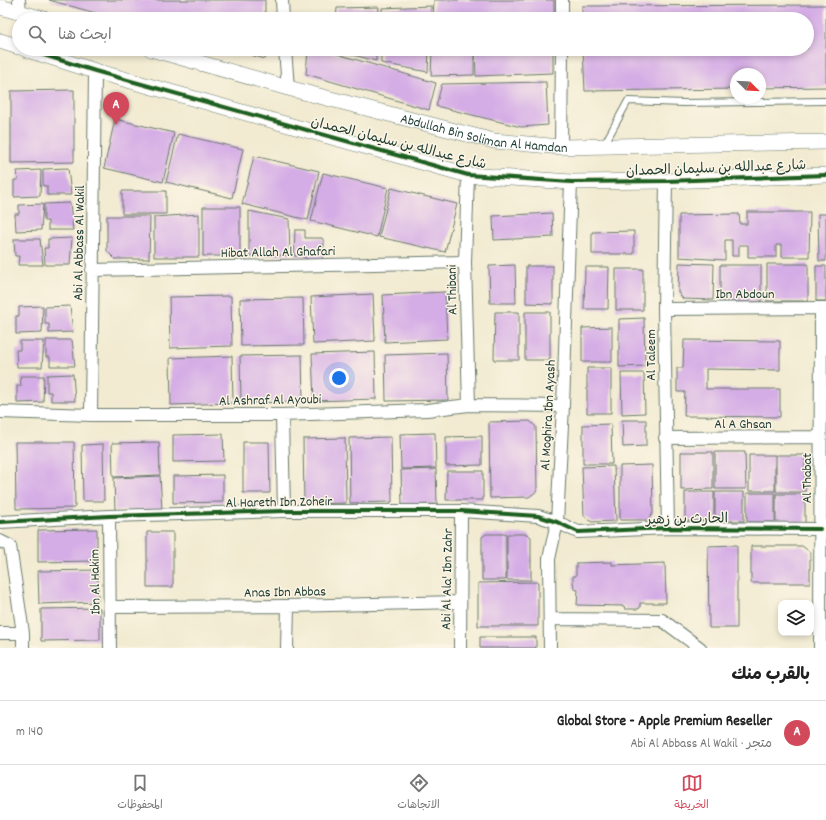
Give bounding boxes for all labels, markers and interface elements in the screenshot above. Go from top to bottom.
search box [12,12,814,56]
icon: search [26,23,48,45]
text: ابحث هنا [58,25,112,47]
north arrow [730,68,766,104]
pin: A [103,92,129,125]
street label: Abdullah Bin Soliman Al Hamdan [398,109,568,159]
street label: شارع عبدالله بن سليمان الحمدان [309,112,488,175]
street label: شارع عبدالله بن سليمان الحمدان [626,156,807,182]
street label: Abi Al Abbass Al Wakil [69,185,91,301]
street label: Hibat Allah Al Ghafari [221,242,336,264]
street label: Al Thibani [443,264,463,315]
street label: Ibn Abdoun [715,285,775,305]
street label: Al Taleem [642,329,662,381]
street label: Al Moghira Ibn Ayash [536,359,562,471]
your location [329,368,349,388]
street label: Al Ashraf Al Ayoubi [219,390,322,412]
street label: Al A Ghsan [714,415,772,435]
street label: Al Thabat [798,453,818,503]
street label: Al Hareth Ibn Zoheir [225,492,333,514]
street label: الحارث بن زهير [645,509,728,531]
street label: Abi Al Ala' Ibn Zahr [437,527,459,630]
street label: Ibn Al Hakim [85,549,107,615]
street label: Anas Ibn Abbas [244,582,326,604]
map controls [778,600,814,636]
button: layers [778,600,814,636]
text: بالقرب منك [732,664,810,688]
text: Global Store - Apple Premium Reseller [557,711,772,733]
text: 140 m [16,723,43,742]
text: A [793,723,801,742]
text: متجر · Abi Al Abbass Al Wakil [630,735,772,754]
tab: المحفوظات [117,772,163,814]
tab: الاتجاهات [397,772,440,814]
tab: الخريطة [674,772,709,814]

